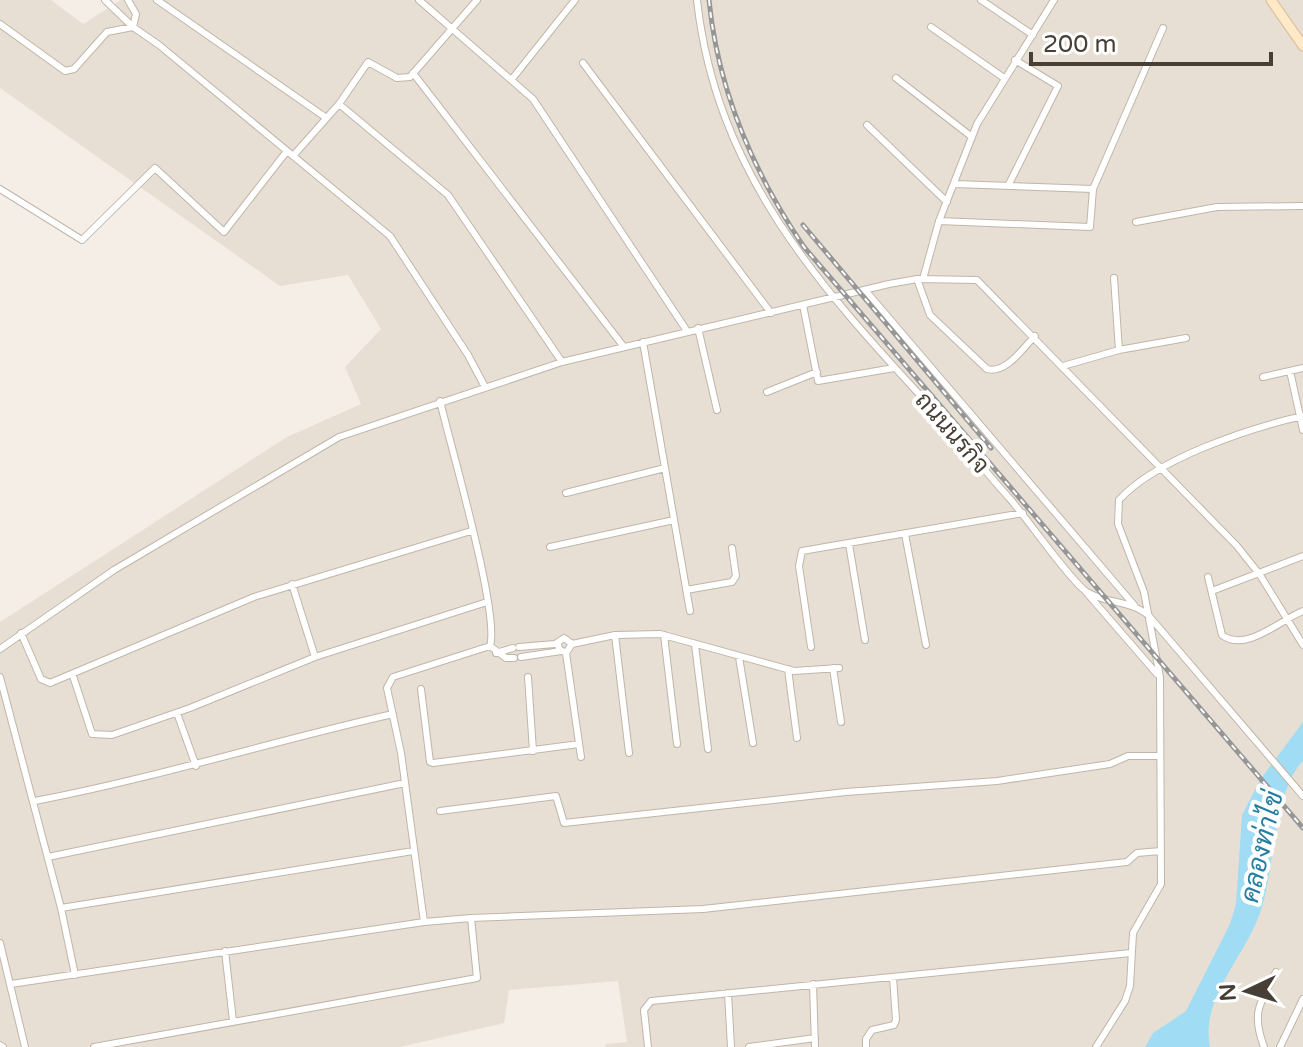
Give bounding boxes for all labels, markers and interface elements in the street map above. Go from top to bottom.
scale bar [1031,16,1271,66]
text: 200 m [1043,30,1117,59]
street label: ถนนนรกิจ [909,386,995,480]
water label: คลองท่าไข่ [1233,786,1290,906]
north arrow [1207,951,1287,1031]
text: N [1214,983,1242,1002]

